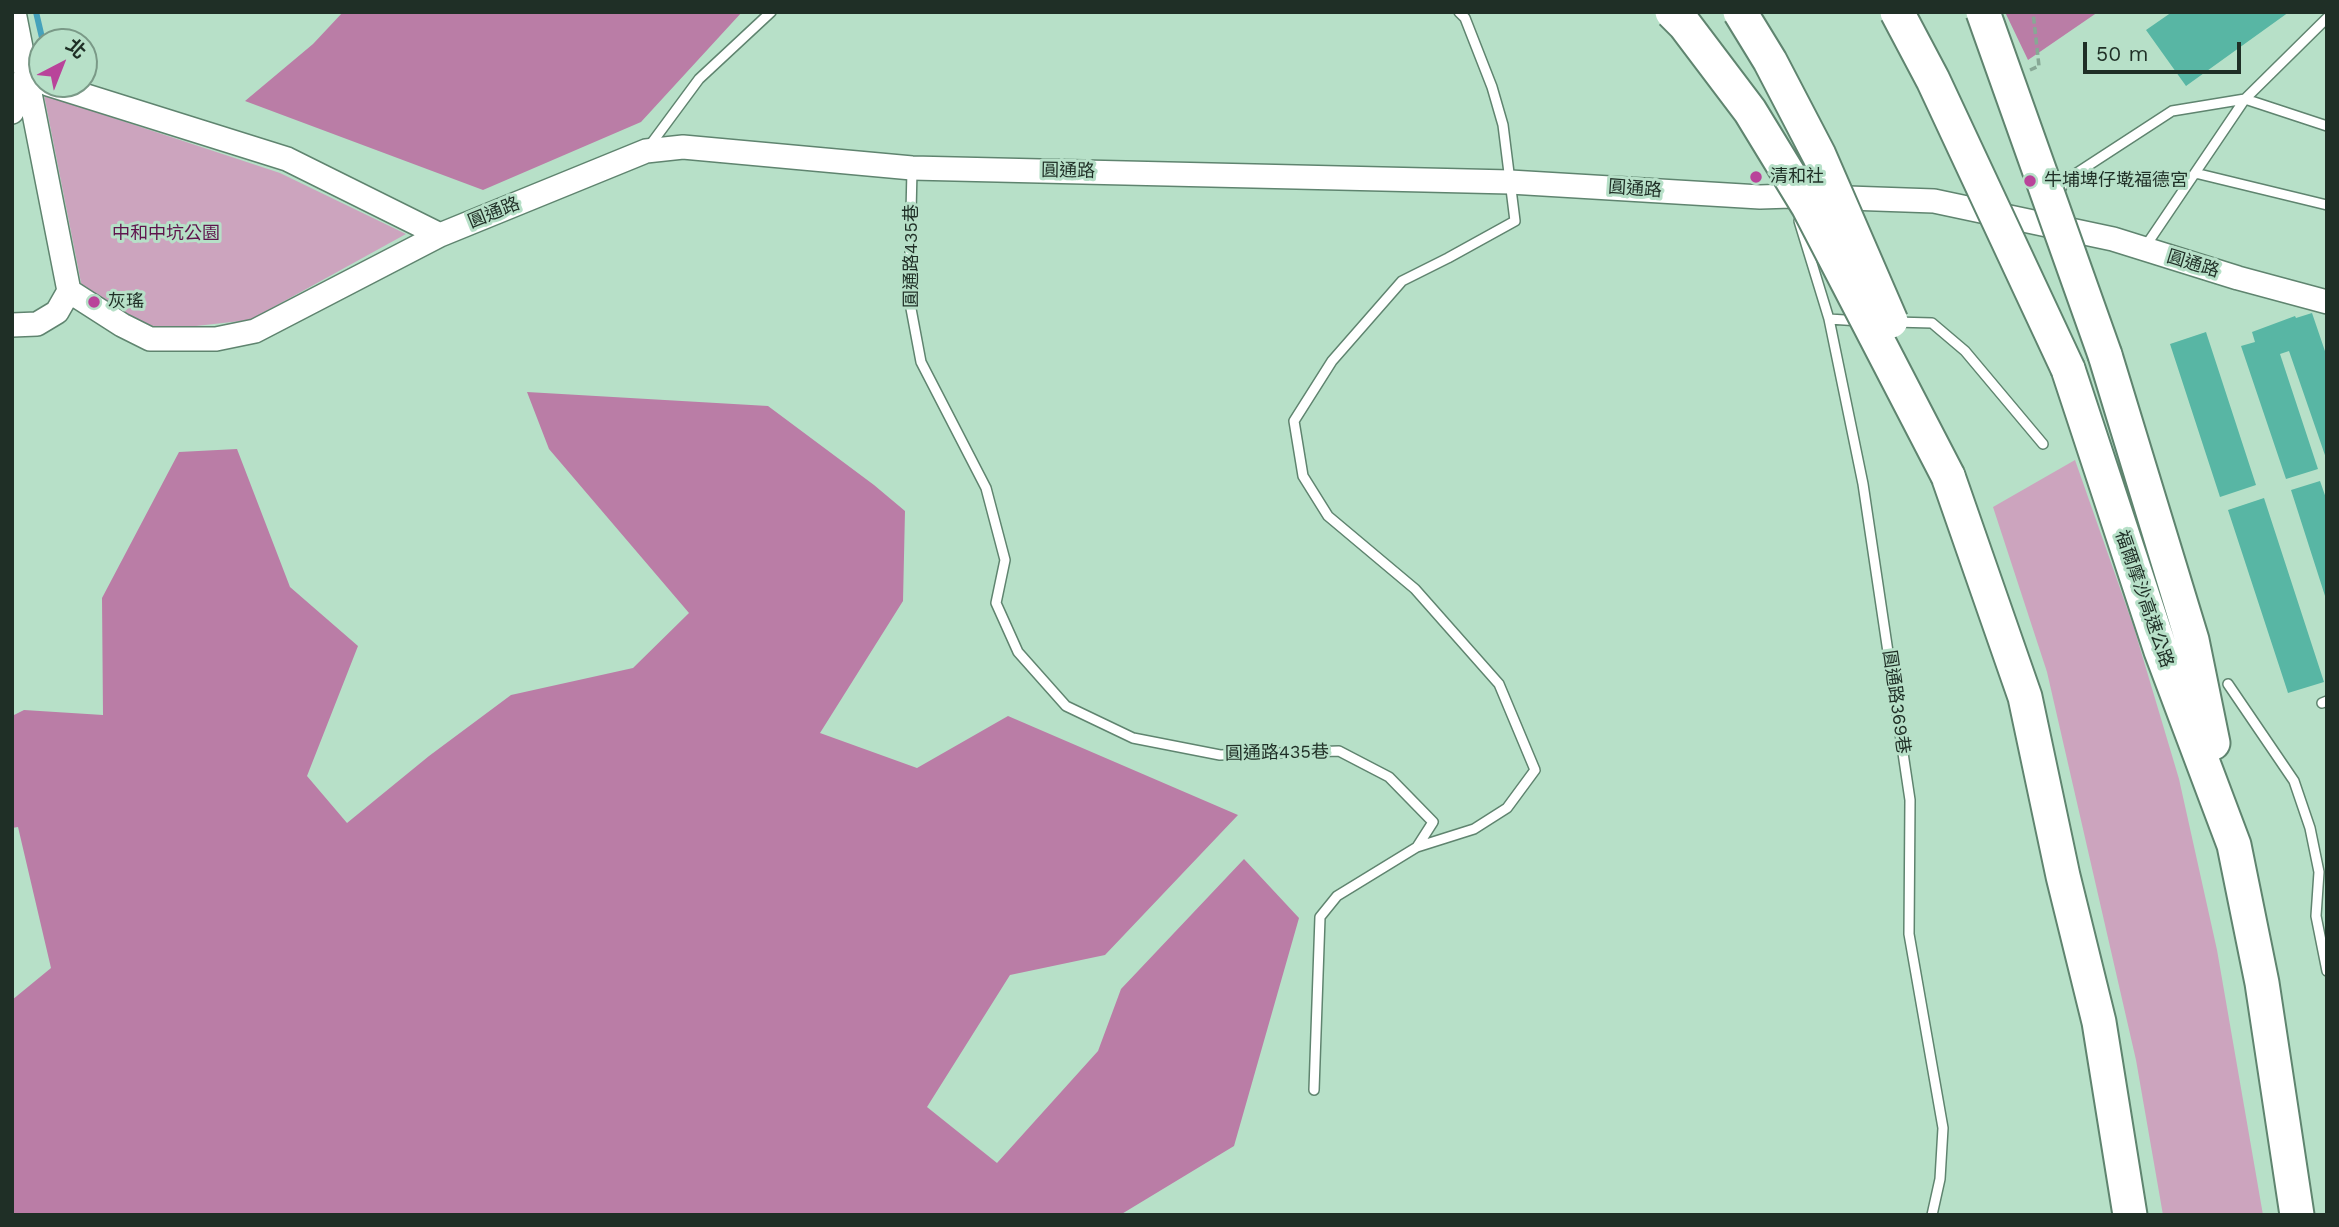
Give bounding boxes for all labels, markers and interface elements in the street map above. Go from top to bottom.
north arrow [28,28,98,98]
scale bar [2087,28,2244,72]
text: 北 [61,34,91,63]
text: 50 m [2096,41,2148,66]
street label: 圓通路 [1041,160,1095,182]
place label: 清和社 [1770,166,1824,188]
marker: 清和社 [1748,169,1764,185]
place label: 牛埔埤仔墘福德宮 [2044,170,2188,192]
marker: 牛埔埤仔墘福德宮 [2022,173,2038,189]
street label: 圓通路 [1607,176,1663,202]
street label: 圓通路 [465,193,523,233]
street label: 圓通路435巷 [901,204,923,308]
park label: 中和中坑公園 [112,223,220,245]
street label: 圓通路 [2164,246,2222,282]
place label: 灰瑤 [108,291,144,313]
marker: 灰瑤 [86,294,102,310]
street label: 福爾摩沙高速公路 [2110,527,2178,671]
street label: 圓通路369巷 [1878,649,1914,755]
street label: 圓通路435巷 [1225,741,1329,765]

